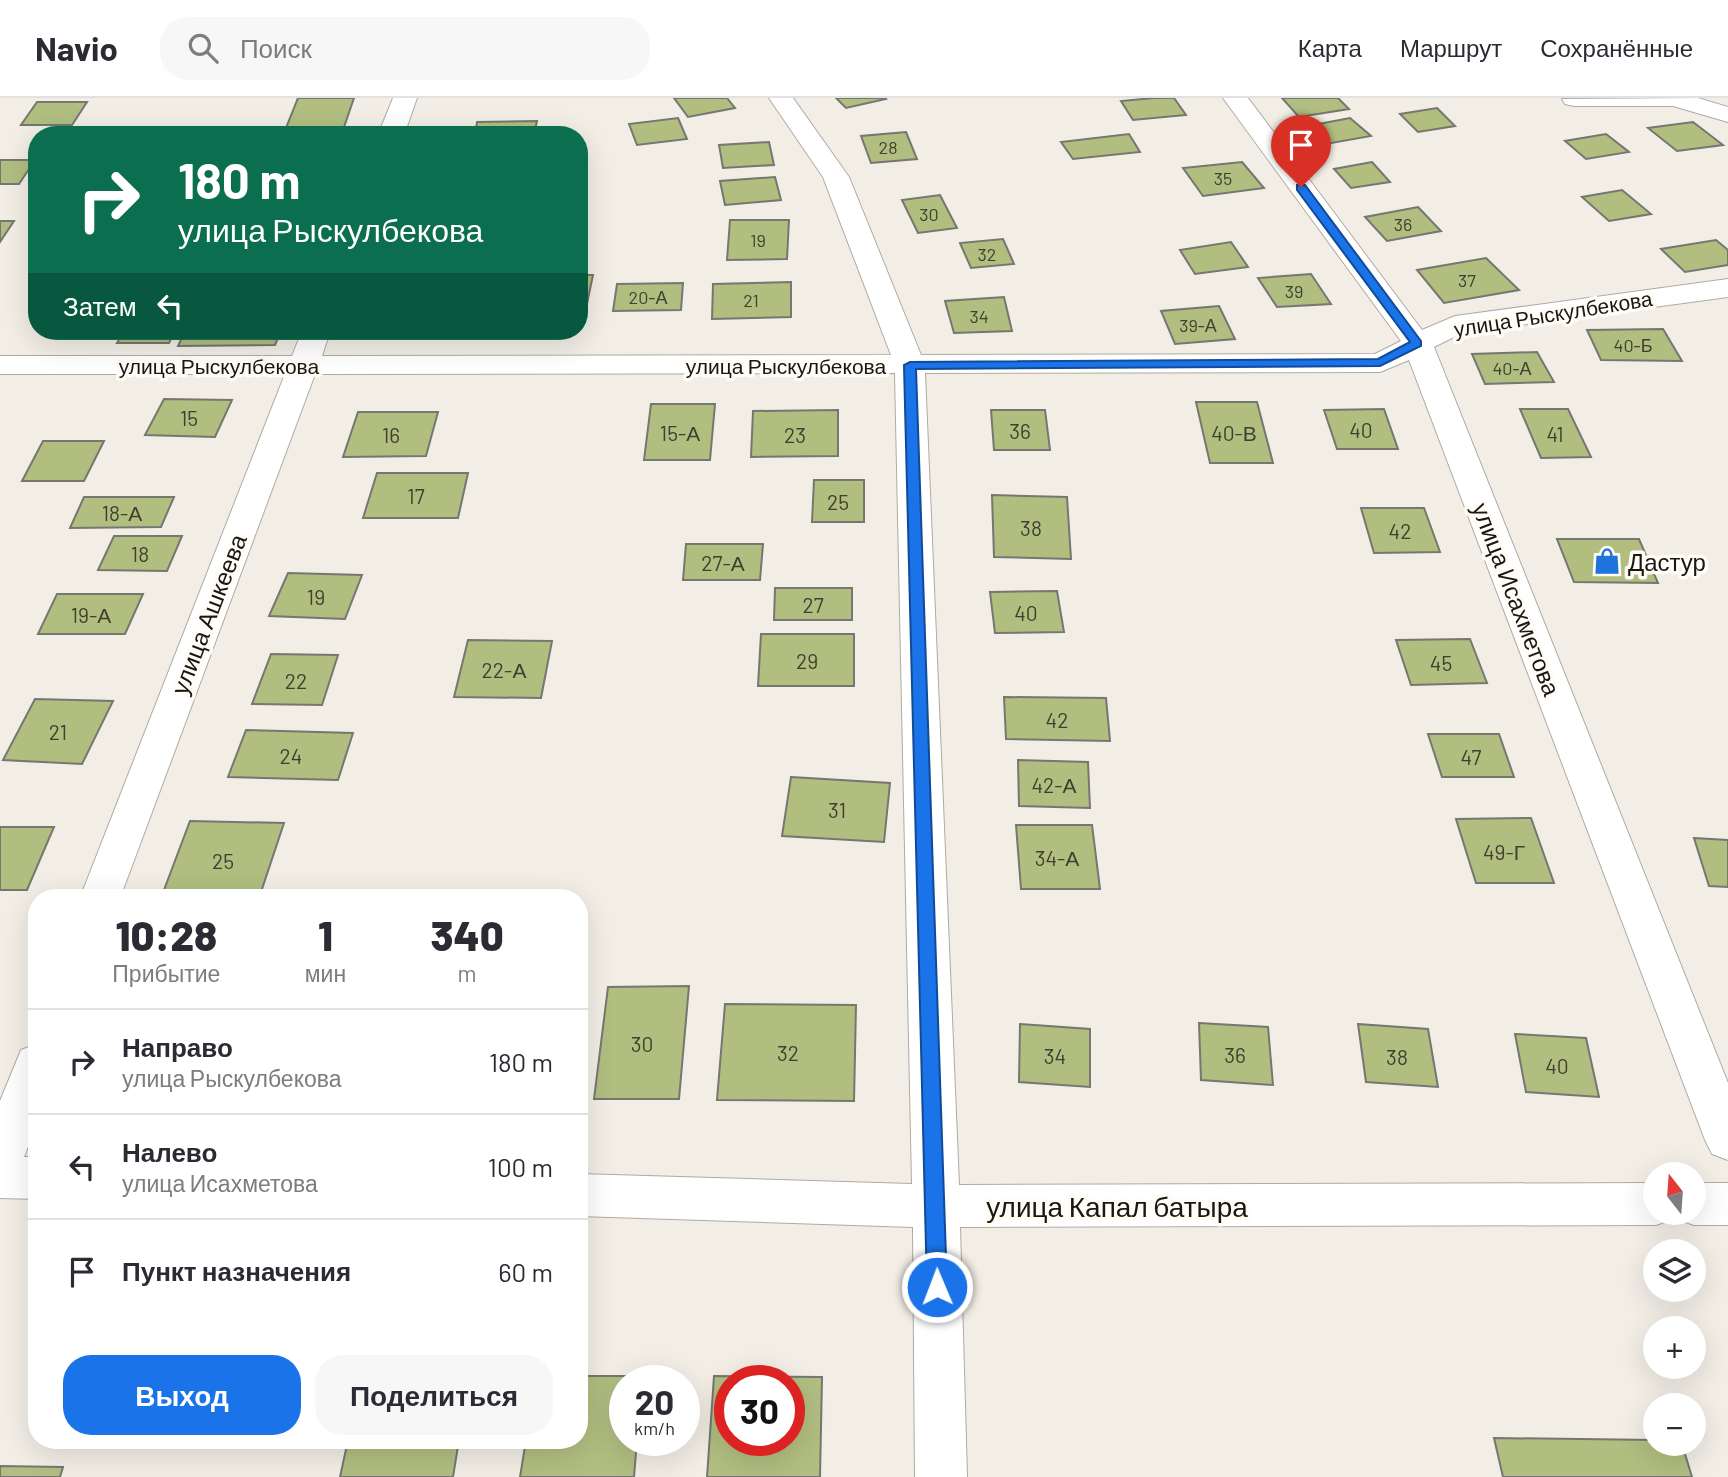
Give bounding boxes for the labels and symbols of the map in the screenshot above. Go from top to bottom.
pin [1271,115,1331,187]
house number: 28 [878,136,898,158]
house number: 35 [1214,167,1232,189]
house number: 30 [919,203,939,225]
house number: 36 [1394,213,1412,235]
house number: 19 [750,229,766,251]
house number: 32 [978,243,996,265]
house number: 37 [1458,269,1476,291]
house number: 39 [1285,280,1303,302]
street label: улица Рыскулбекова [1452,285,1654,341]
house number: 20-А [629,286,667,308]
house number: 21 [743,289,759,311]
house number: 34 [969,305,989,327]
house number: 39-А [1179,314,1217,336]
house number: 40-Б [1614,334,1653,356]
street label: улица Рыскулбекова [119,353,320,378]
street label: улица Рыскулбекова [686,353,887,378]
house number: 40-А [1492,357,1532,379]
house number: 15 [180,405,198,430]
house number: 40 [1349,417,1373,442]
house number: 36 [1009,418,1031,443]
house number: 15-А [660,420,700,445]
house number: 40-В [1211,420,1257,445]
house number: 41 [1547,421,1564,446]
house number: 16 [382,422,400,447]
house number: 23 [784,422,806,447]
house number: 17 [407,483,425,508]
house number: 25 [827,489,849,514]
street label: улица Исахметова [1467,498,1567,700]
house number: 18-А [102,500,142,525]
house number: 38 [1020,515,1042,540]
house number: 42 [1389,518,1411,543]
street label: улица Ашкеева [164,529,252,698]
house number: 18 [131,541,149,566]
shop icon: Дастур [1592,546,1622,576]
place label: Дастур [1628,547,1706,576]
house number: 27-А [701,550,745,575]
house number: 19 [307,584,325,609]
house number: 27 [802,592,824,617]
house number: 40 [1014,600,1038,625]
house number: 19-А [71,602,111,627]
house number: 29 [796,648,818,673]
house number: 45 [1430,650,1452,675]
house number: 22-А [482,657,526,682]
house number: 22 [285,668,307,693]
house number: 42 [1046,707,1068,732]
house number: 21 [49,719,67,744]
house number: 24 [280,743,302,768]
house number: 47 [1461,744,1482,769]
house number: 42-А [1031,772,1077,797]
house number: 31 [828,797,846,822]
house number: 49-Г [1483,839,1525,864]
house number: 34-А [1035,845,1079,870]
house number: 25 [212,848,234,873]
house number: 30 [631,1031,653,1056]
house number: 32 [777,1040,799,1065]
house number: 36 [1224,1042,1246,1067]
house number: 34 [1044,1043,1066,1068]
house number: 38 [1386,1044,1408,1069]
house number: 40 [1545,1053,1569,1078]
north arrow [1643,1162,1706,1225]
street label: улица Капал батыра [986,1189,1248,1223]
position arrow [900,1250,974,1324]
speed limit sign: 30 [714,1365,805,1456]

